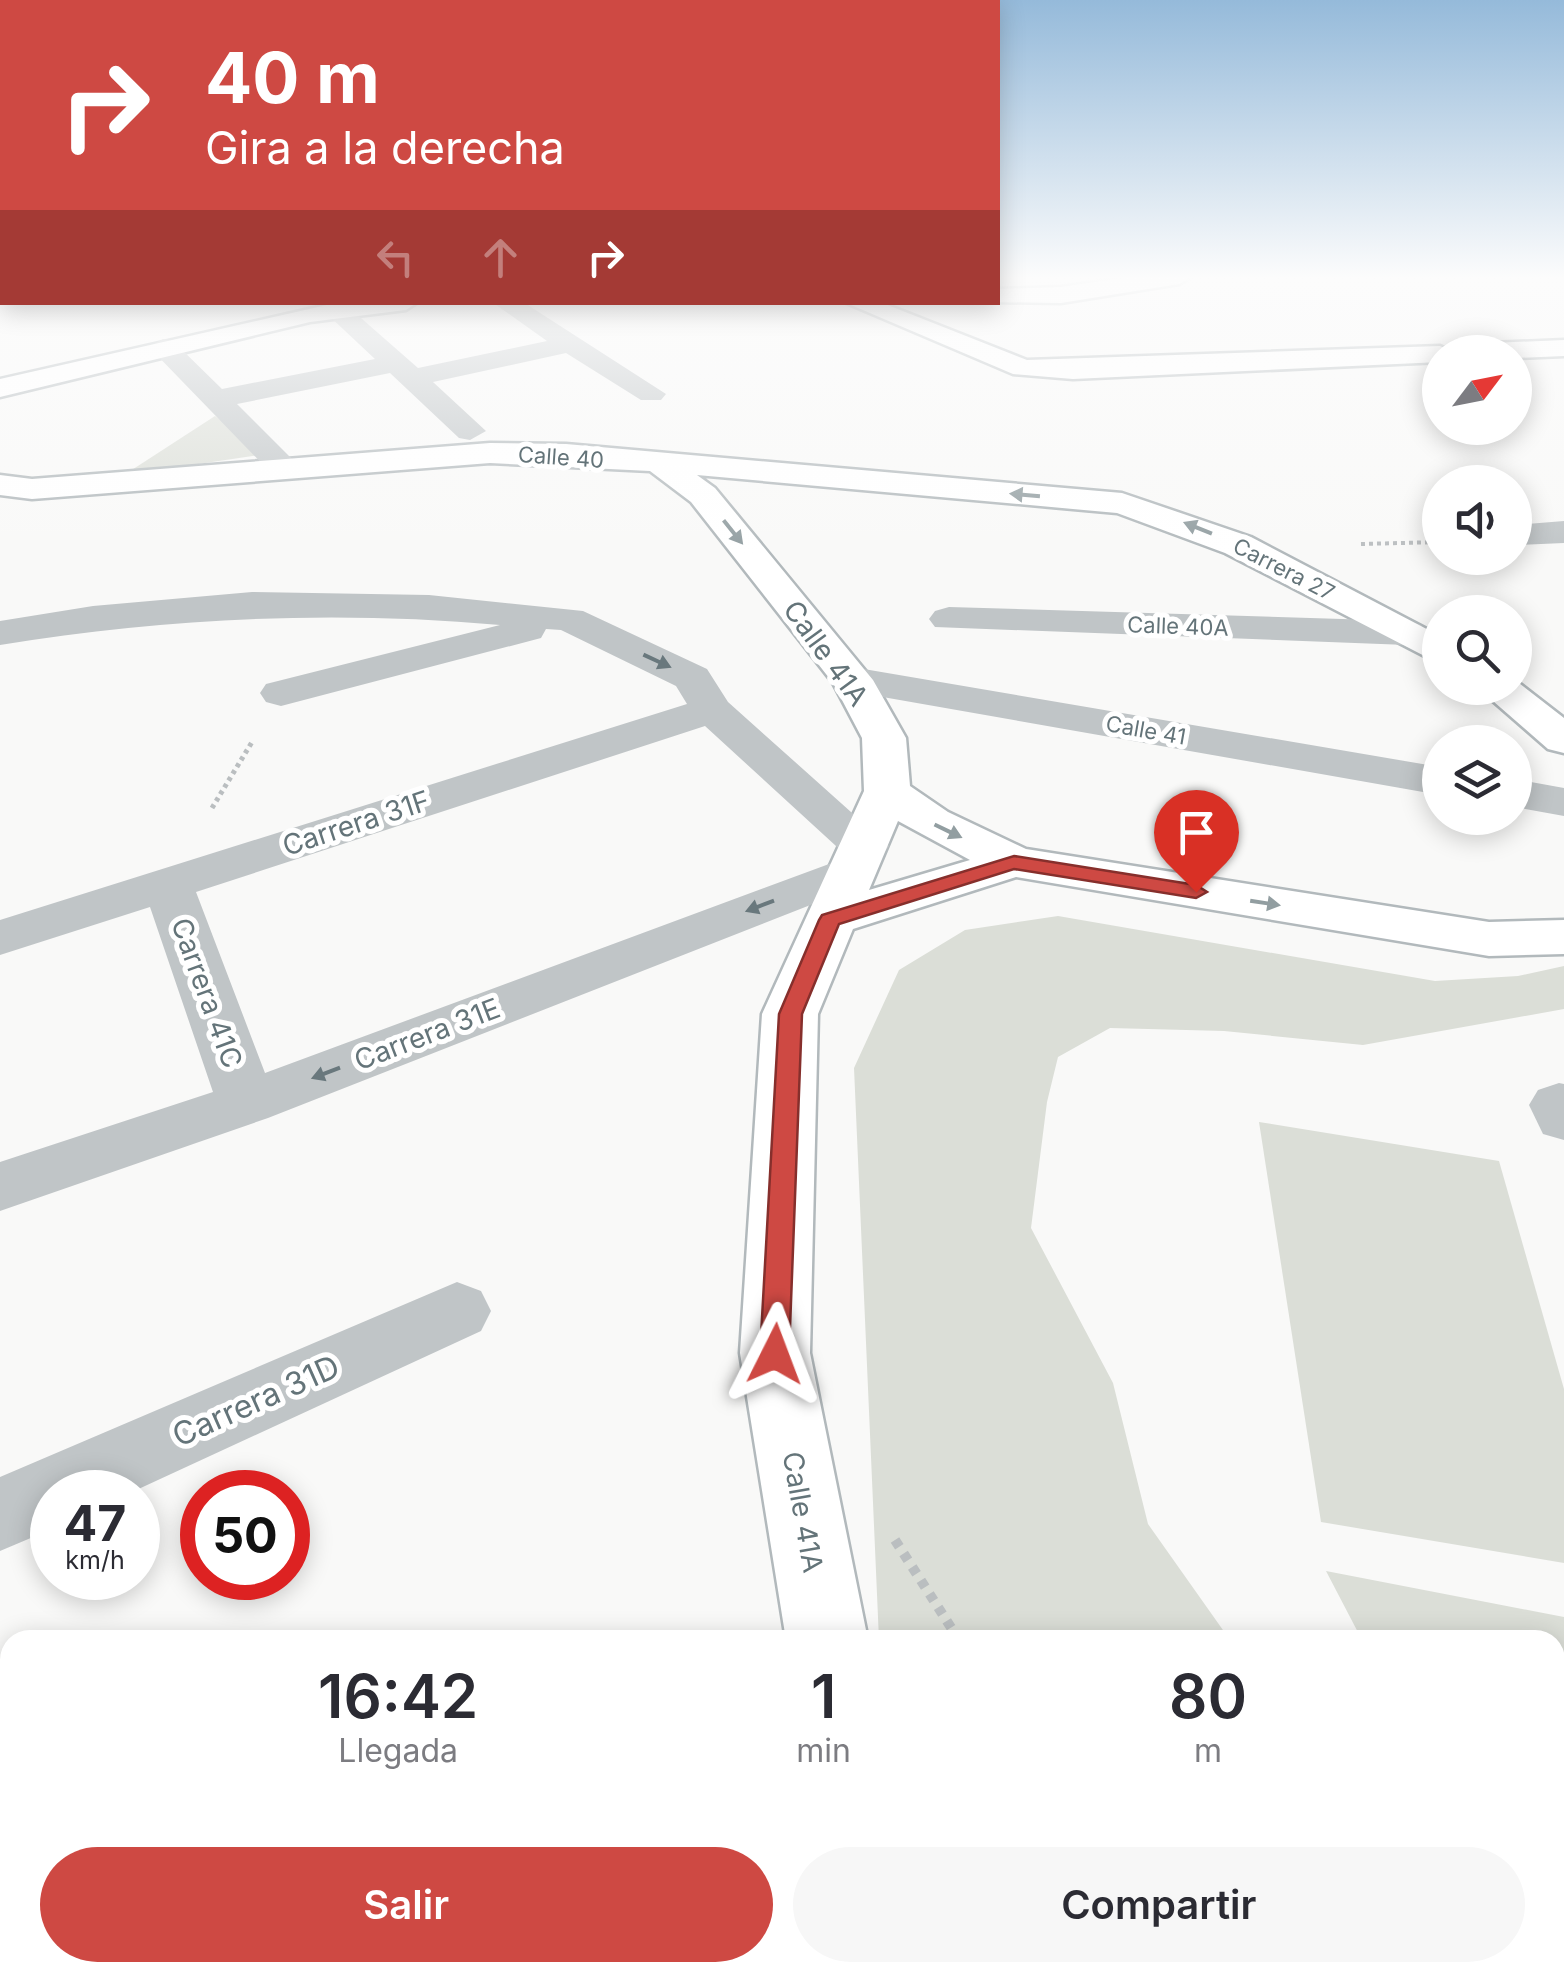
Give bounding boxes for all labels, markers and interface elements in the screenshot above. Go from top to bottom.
text: 40 m [205,35,380,120]
icon: right [40,40,170,170]
text: Gira a la derecha [205,120,565,175]
icon: left [368,230,423,285]
icon: ahead [473,230,528,285]
icon: right [578,230,633,285]
north arrow [1422,335,1532,445]
map controls [1422,335,1532,835]
street label: Calle 40 [517,441,605,473]
button: sound [1422,465,1532,575]
one-way arrow [1008,486,1040,502]
one-way arrow [722,520,743,545]
one-way arrow [1183,520,1213,536]
street label: Carrera 27 [1229,532,1339,606]
street label: Calle 41A [776,594,876,712]
button: search [1422,595,1532,705]
street label: Calle 40A [1127,611,1229,641]
one-way arrow [643,653,672,670]
street label: Calle 41 [1104,710,1188,750]
button: layers [1422,725,1532,835]
street label: Carrera 31F [278,783,434,863]
pin [1154,790,1239,893]
icon: arrive [1169,805,1224,860]
one-way arrow [934,822,963,839]
one-way arrow [1250,895,1282,911]
one-way arrow [744,899,774,914]
street label: Carrera 41C [164,913,250,1073]
street label: Carrera 31E [349,991,505,1077]
one-way arrow [310,1065,340,1081]
position arrow [723,1302,827,1406]
street label: Carrera 31D [166,1346,345,1455]
street label: Calle 41A [776,1449,830,1575]
speed limit sign: 50 [180,1470,310,1600]
text: 47 [64,1493,126,1553]
text: km/h [65,1545,125,1575]
text: 16:42 [318,1660,478,1732]
text: 1 [811,1660,836,1732]
text: 80 [1169,1660,1247,1732]
text: Llegada [338,1731,458,1770]
text: min [796,1731,851,1770]
text: m [1194,1731,1222,1770]
button: Salir [40,1847,773,1962]
button: Compartir [793,1847,1525,1962]

